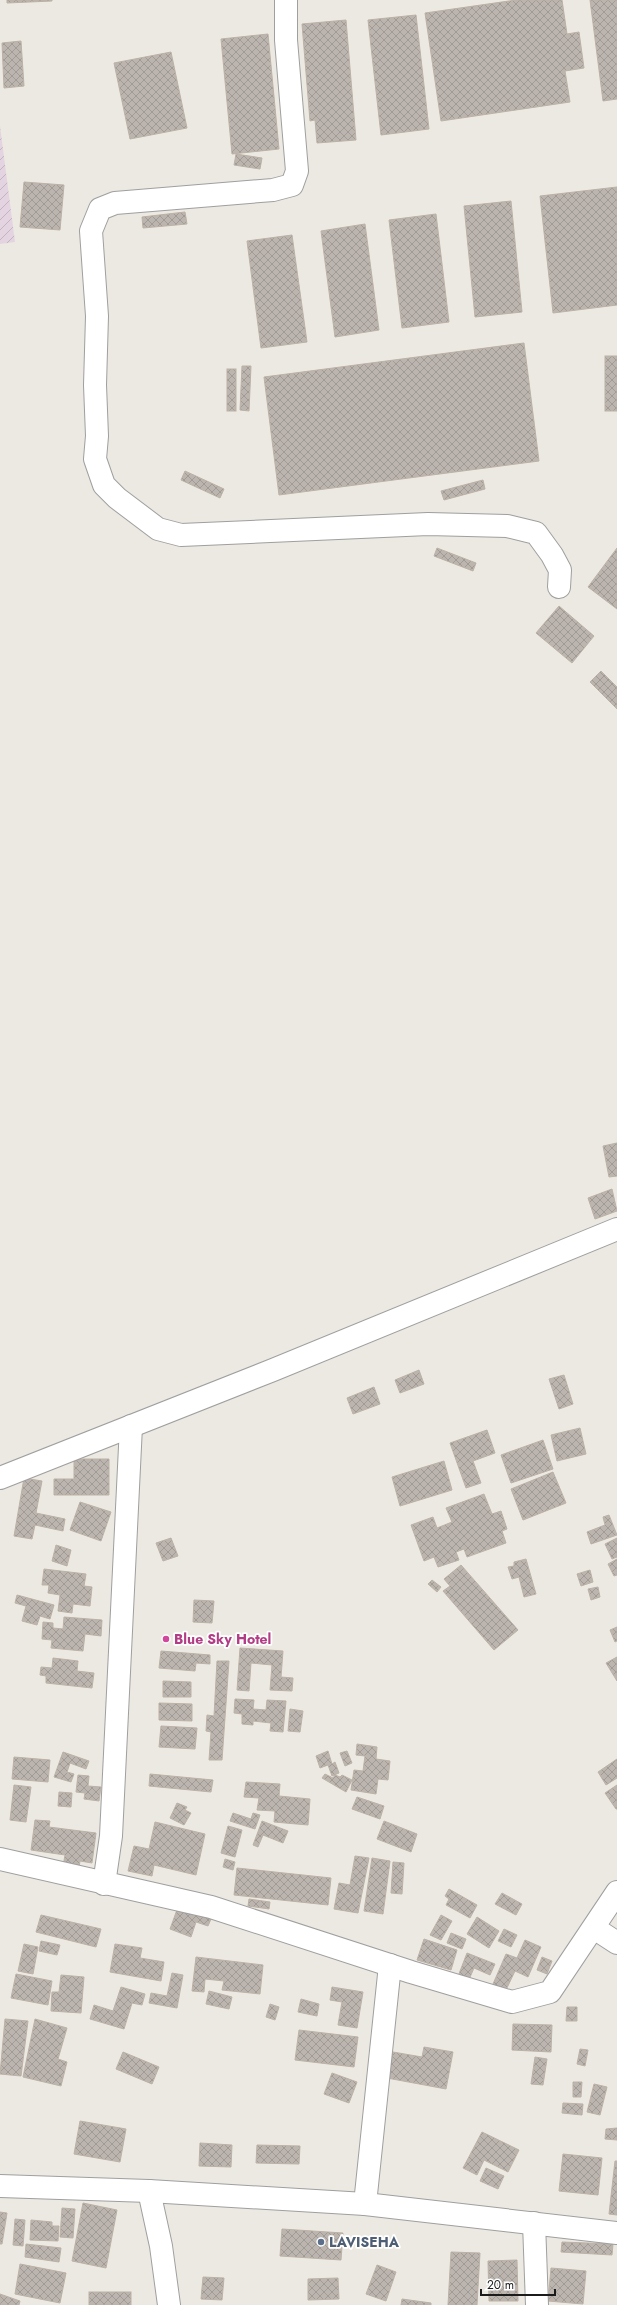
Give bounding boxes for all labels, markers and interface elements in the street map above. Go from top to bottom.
place label: Blue Sky Hotel [174,1629,271,1649]
marker: Blue Sky Hotel [161,1634,171,1644]
place label: LAVISEHA [329,2232,400,2252]
marker: LAVISEHA [316,2237,326,2247]
scale bar [481,2271,555,2297]
text: 20 m [487,2276,514,2294]

